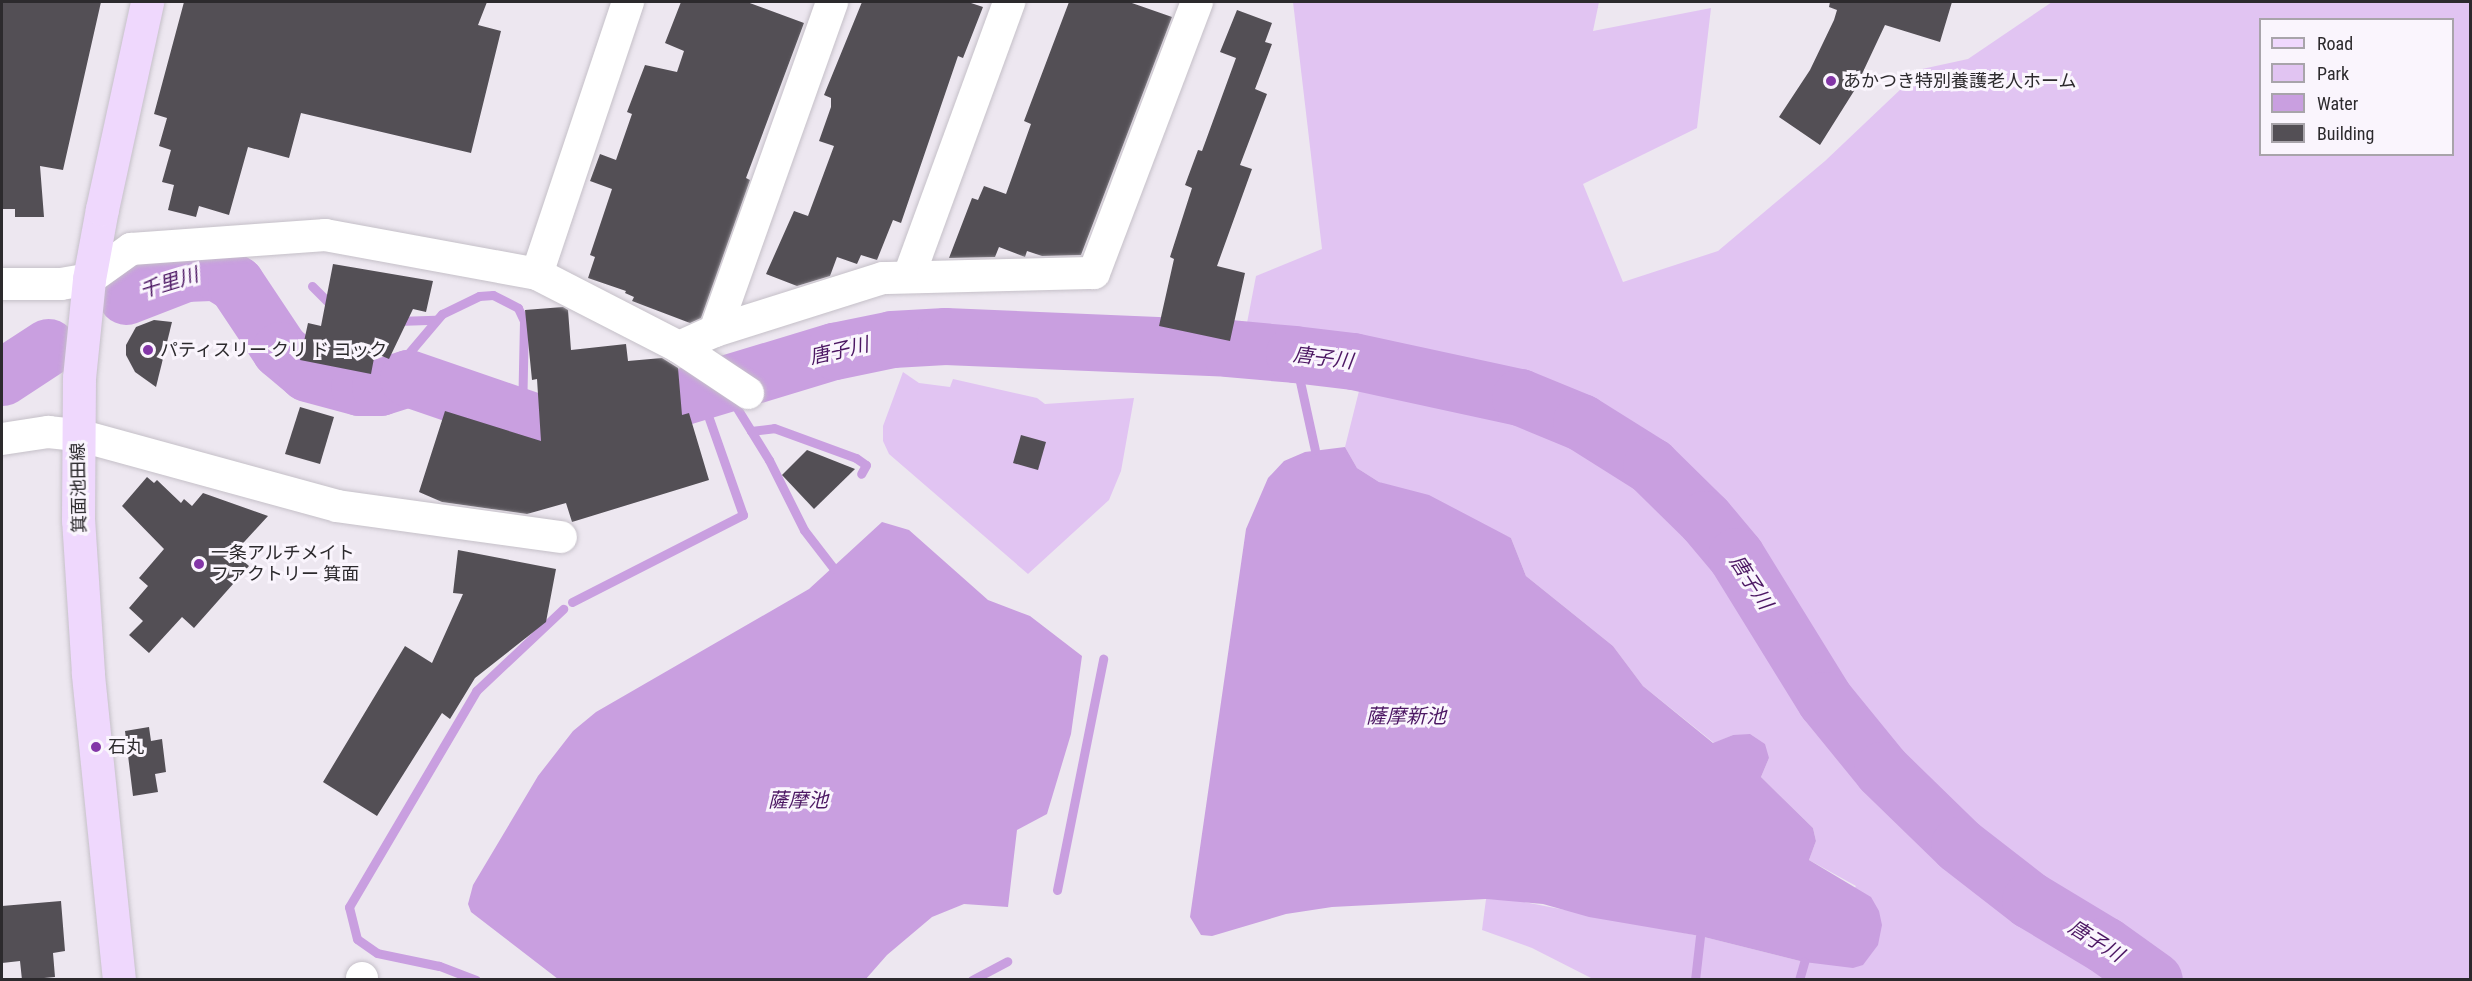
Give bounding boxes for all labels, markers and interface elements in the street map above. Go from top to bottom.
legend [2259,18,2454,156]
text: Road [2317,33,2353,54]
text: Park [2317,63,2349,84]
place label: あかつき特別養護老人ホーム [1843,70,2077,92]
marker: あかつき特別養護老人ホーム [1824,74,1838,88]
text: Water [2317,93,2358,114]
text: Building [2317,123,2374,144]
water label: 千里川 [137,263,201,303]
water label: 唐子川 [807,333,871,369]
place label: パティスリー クリ ド コック [160,339,388,361]
water label: 唐子川 [1292,342,1354,374]
marker: パティスリー クリ ド コック [141,343,155,357]
street label: 箕面池田線 [67,443,91,533]
place label: 一条アルチメイト ファクトリー 箕面 [211,543,359,586]
water label: 唐子川 [1725,550,1777,614]
marker: 一条アルチメイト ファクトリー 箕面 [192,557,206,571]
water label: 薩摩新池 [1366,704,1446,728]
place label: 石丸 [108,736,144,758]
marker: 石丸 [89,740,103,754]
water label: 薩摩池 [768,788,828,812]
water label: 唐子川 [2064,915,2128,967]

